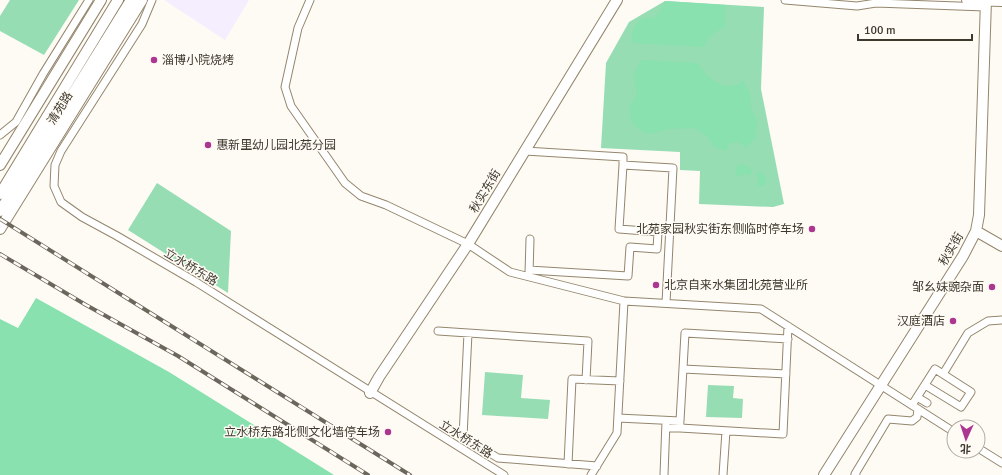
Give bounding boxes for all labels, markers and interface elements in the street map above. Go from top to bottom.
scale bar [858,16,972,42]
text: 100 m [864,23,896,38]
place label: 淄博小院烧烤 [162,53,234,68]
marker: 淄博小院烧烤 [149,55,159,65]
street label: 清苑路 [45,89,76,128]
place label: 惠新里幼儿园北苑分园 [216,138,336,153]
marker: 惠新里幼儿园北苑分园 [203,140,213,150]
street label: 秋实东街 [467,167,504,216]
place label: 北苑家园秋实街东侧临时停车场 [636,222,804,237]
marker: 北苑家园秋实街东侧临时停车场 [807,224,817,234]
street label: 秋实街 [936,230,967,269]
street label: 立水桥东路 [161,246,220,289]
place label: 北京自来水集团北苑营业所 [664,278,808,293]
marker: 北京自来水集团北苑营业所 [651,280,661,290]
place label: 邹幺妹豌杂面 [912,280,984,295]
marker: 邹幺妹豌杂面 [987,282,997,292]
place label: 汉庭酒店 [897,314,945,329]
marker: 汉庭酒店 [948,316,958,326]
street label: 立水桥东路 [436,417,495,462]
north arrow [946,419,986,459]
place label: 立水桥东路北侧文化墙停车场 [224,425,380,440]
marker: 立水桥东路北侧文化墙停车场 [383,427,393,437]
text: 北 [960,442,971,455]

